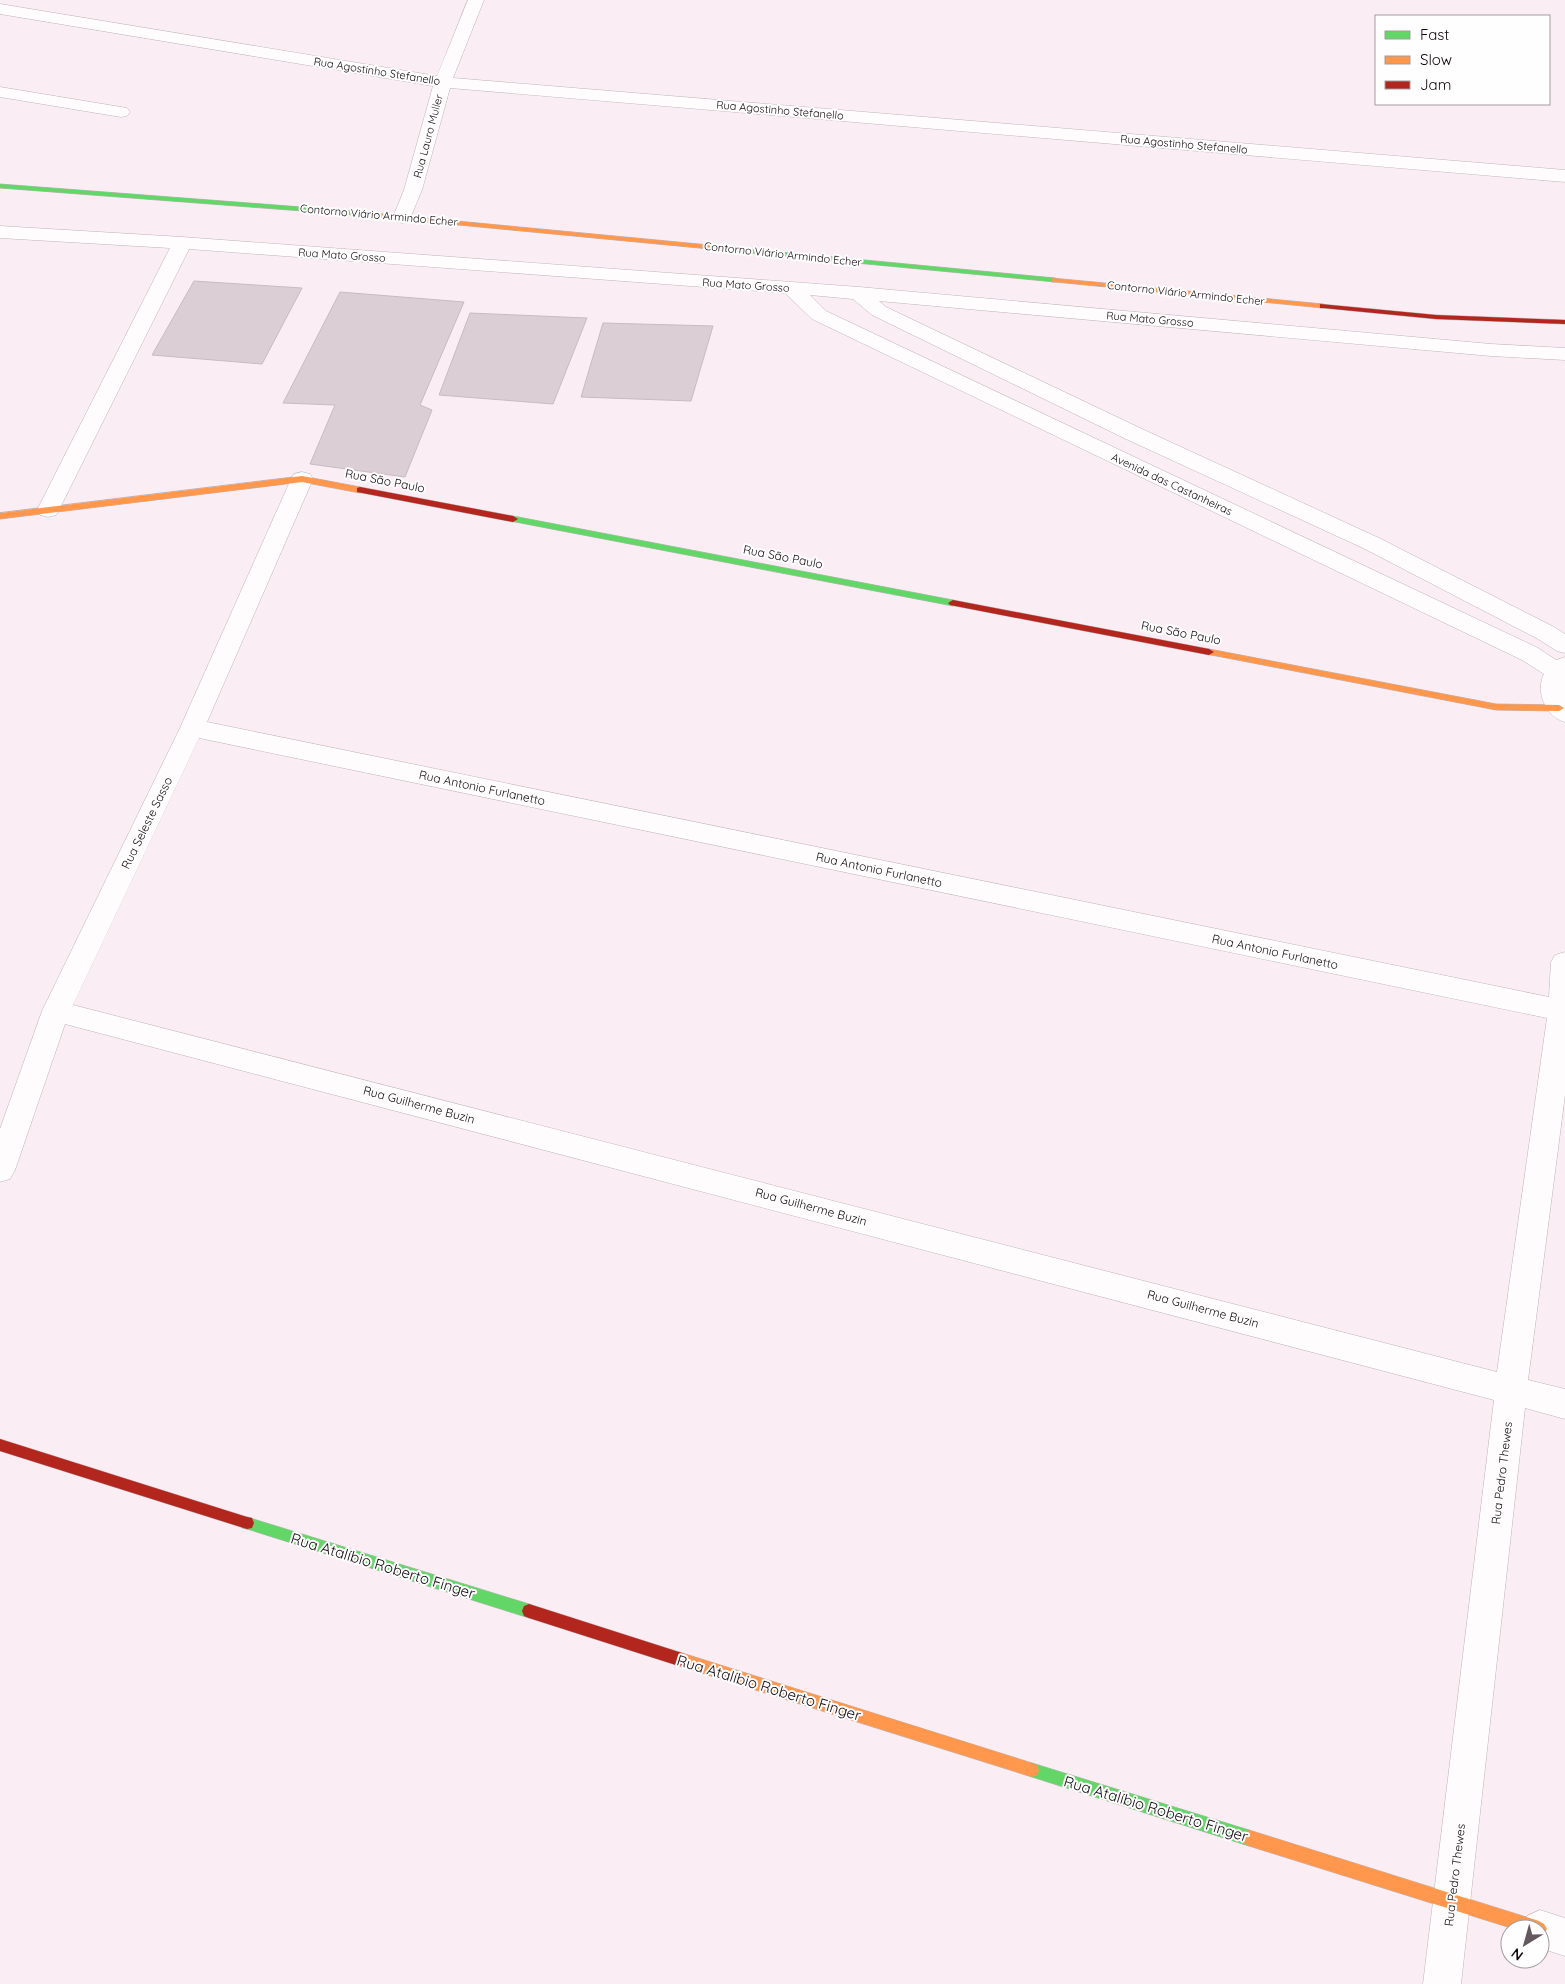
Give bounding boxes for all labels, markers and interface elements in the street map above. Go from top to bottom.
legend [1375,15,1550,105]
text: Fast [1420,25,1449,44]
text: Slow [1420,50,1452,69]
street label: Rua Agostinho Stefanello [313,54,442,88]
text: Jam [1420,75,1451,94]
street label: Rua Lauro Muller [410,92,446,179]
street label: Rua Agostinho Stefanello [716,97,845,123]
street label: Rua Agostinho Stefanello [1120,131,1249,157]
street label: Contorno Viário Armindo Echer [300,201,459,229]
street label: Contorno Viário Armindo Echer [704,239,863,269]
street label: Rua Mato Grosso [298,245,386,265]
street label: Rua Mato Grosso [702,275,790,295]
street label: Contorno Viário Armindo Echer [1107,278,1266,308]
street label: Rua Mato Grosso [1106,308,1195,330]
street label: Avenida das Castanheiras [1109,450,1235,518]
street label: Rua São Paulo [344,465,426,496]
street label: Rua São Paulo [742,541,824,572]
street label: Rua São Paulo [1140,617,1222,648]
street label: Rua Antonio Furlanetto [418,767,546,808]
street label: Rua Seleste Sasso [118,774,175,871]
street label: Rua Antonio Furlanetto [815,849,943,890]
street label: Rua Antonio Furlanetto [1211,931,1339,972]
street label: Rua Guilherme Buzin [362,1082,477,1127]
street label: Rua Guilherme Buzin [754,1184,869,1229]
street label: Rua Guilherme Buzin [1146,1286,1261,1331]
street label: Rua Pedro Thewes [1488,1420,1515,1525]
street label: Rua Atalíbio Roberto Finger [289,1528,478,1603]
street label: Rua Atalíbio Roberto Finger [675,1650,864,1725]
street label: Rua Atalíbio Roberto Finger [1062,1771,1251,1846]
street label: Rua Pedro Thewes [1441,1822,1468,1927]
north arrow [1500,1919,1550,1969]
text: N [1508,1944,1527,1965]

